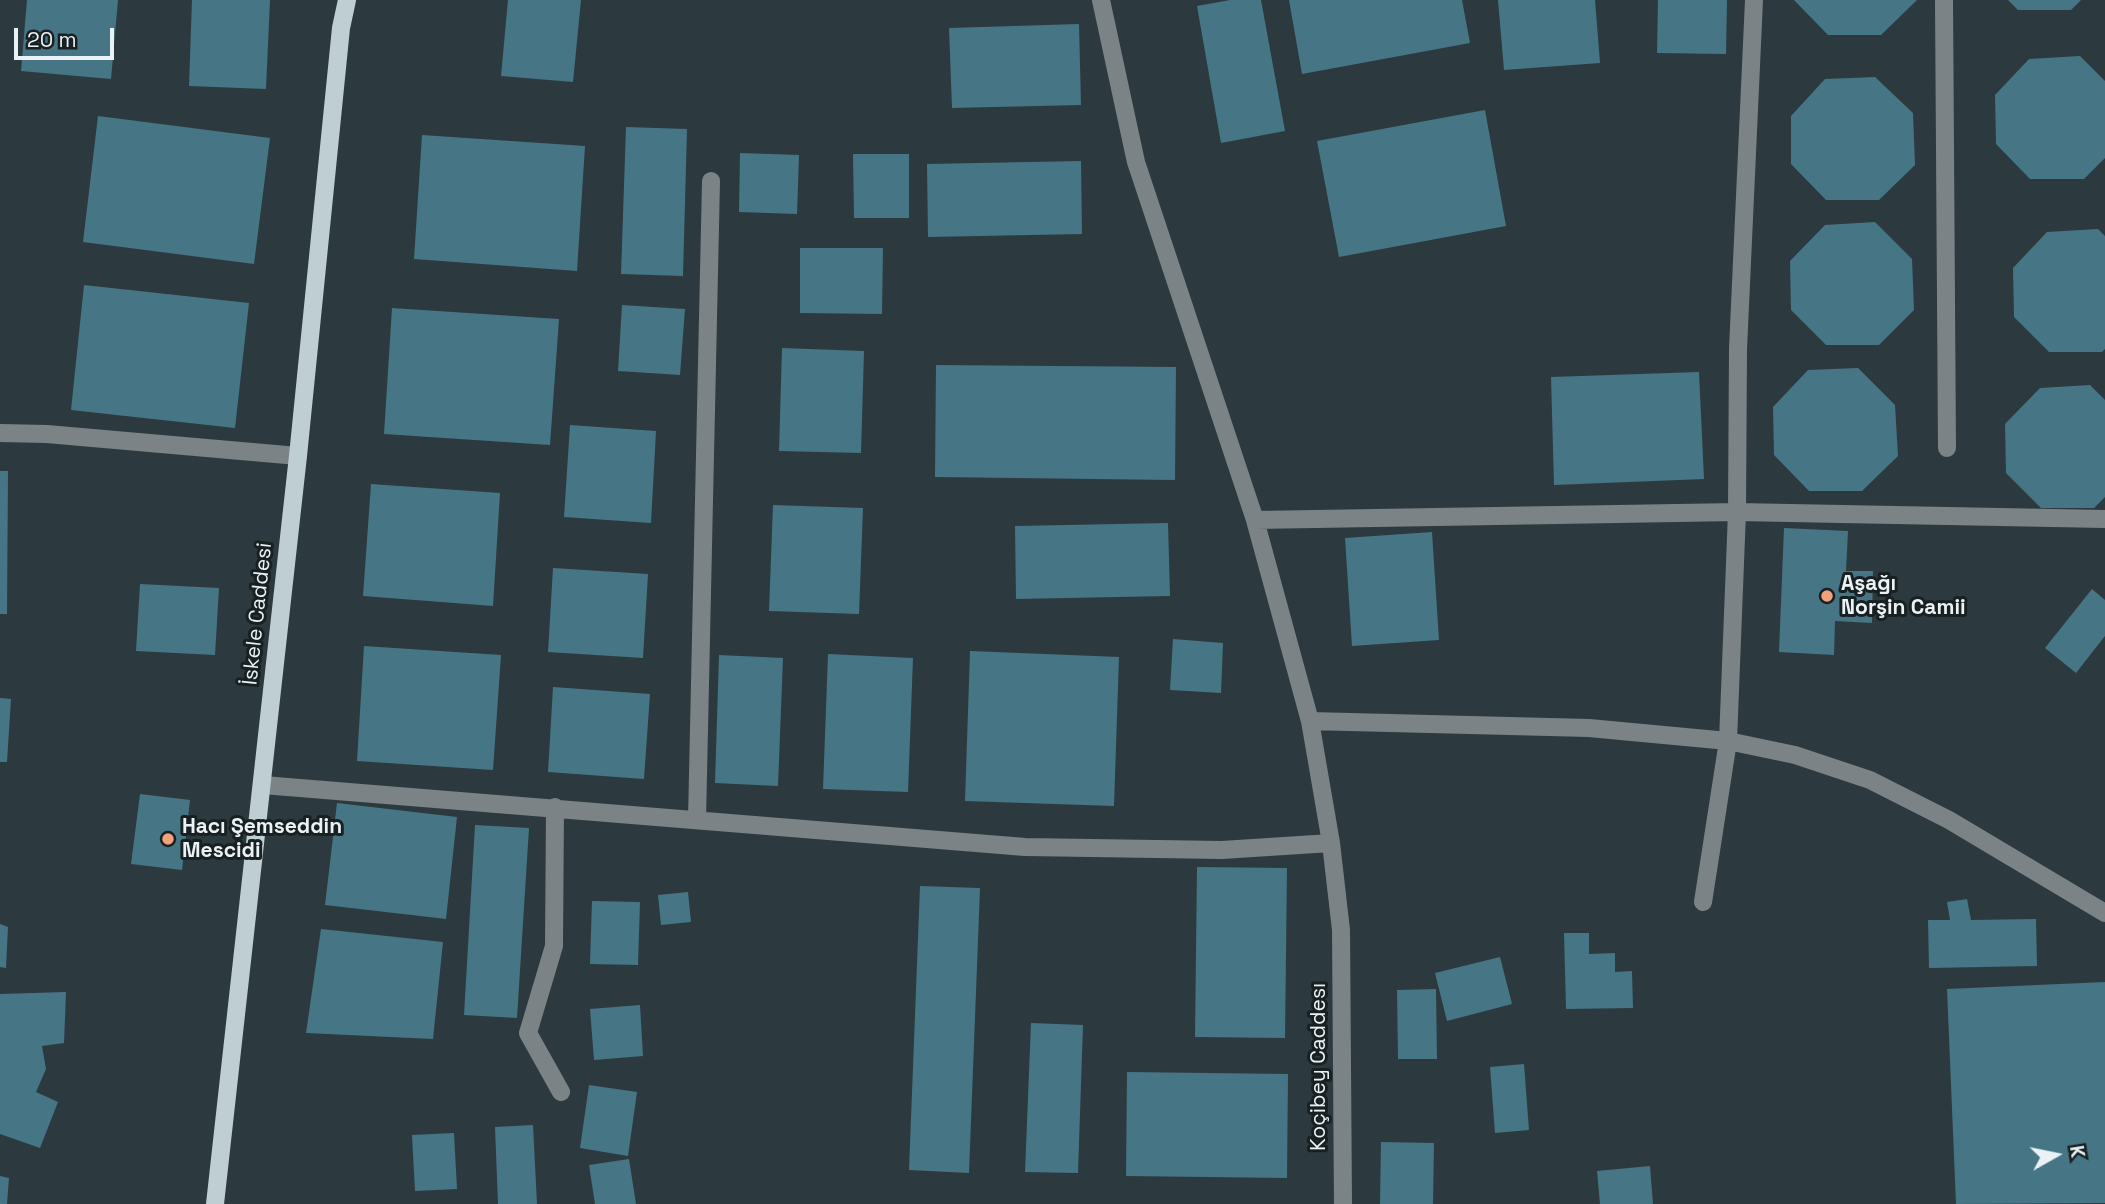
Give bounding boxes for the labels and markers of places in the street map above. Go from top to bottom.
place label: Aşağı Norşin Camii [1841,571,1966,621]
marker: Aşağı Norşin Camii [1819,588,1835,604]
place label: Hacı Şemseddin Mescidi [182,814,342,864]
marker: Hacı Şemseddin Mescidi [160,831,176,847]

